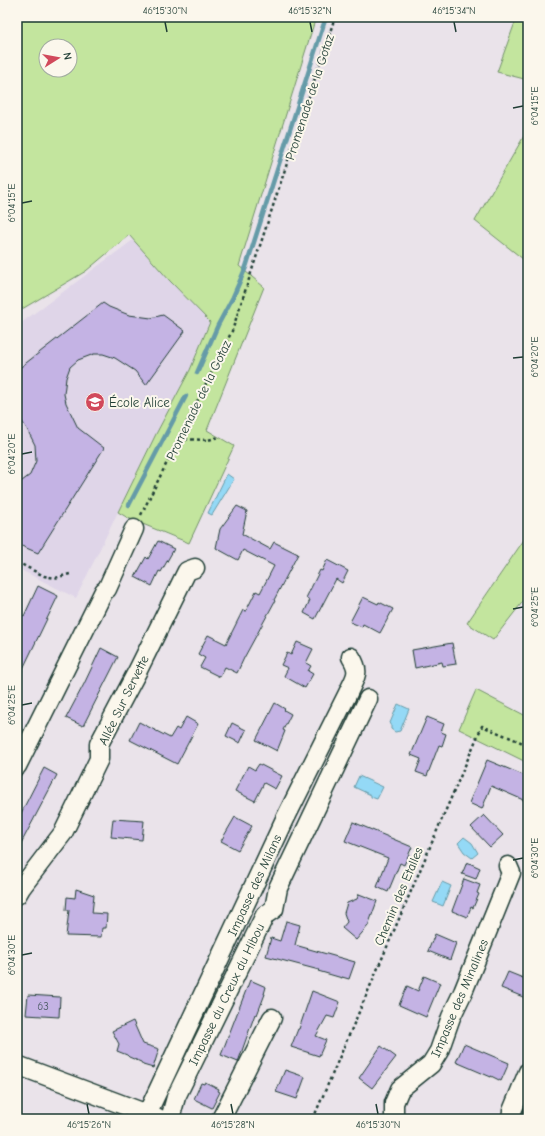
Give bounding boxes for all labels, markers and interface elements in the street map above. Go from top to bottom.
text: 46°15'30"N [143,5,187,17]
text: 46°15'32"N [288,5,332,17]
text: 46°15'34"N [432,5,476,17]
street label: Promenade de la Gotaz [282,32,337,162]
north arrow [38,38,78,78]
text: N [60,51,74,61]
text: 6°04'15"E [529,87,541,125]
text: 6°04'15"E [6,184,18,222]
text: 6°04'20"E [529,337,541,377]
street label: Promenade de la Gotaz [163,338,234,463]
school or university icon: École Alice [84,391,106,413]
place label: École Alice [109,394,170,410]
text: 6°04'20"E [6,434,18,474]
text: 6°04'25"E [529,587,541,627]
street label: Allée Sur Servette [95,652,152,748]
text: 6°04'25"E [6,685,18,725]
street label: Impasse des Milans [224,832,285,938]
text: 6°04'30"E [529,838,541,878]
street label: Chemin des Etalles [371,845,426,948]
street label: Impasse du Creux du Hibou [185,921,267,1068]
text: 6°04'30"E [6,935,18,975]
street label: Impasse des Minalines [428,937,491,1060]
house number: 63 [37,1000,49,1013]
text: 46°15'26"N [67,1119,111,1131]
text: 46°15'28"N [211,1119,255,1131]
text: 46°15'30"N [356,1119,400,1131]

